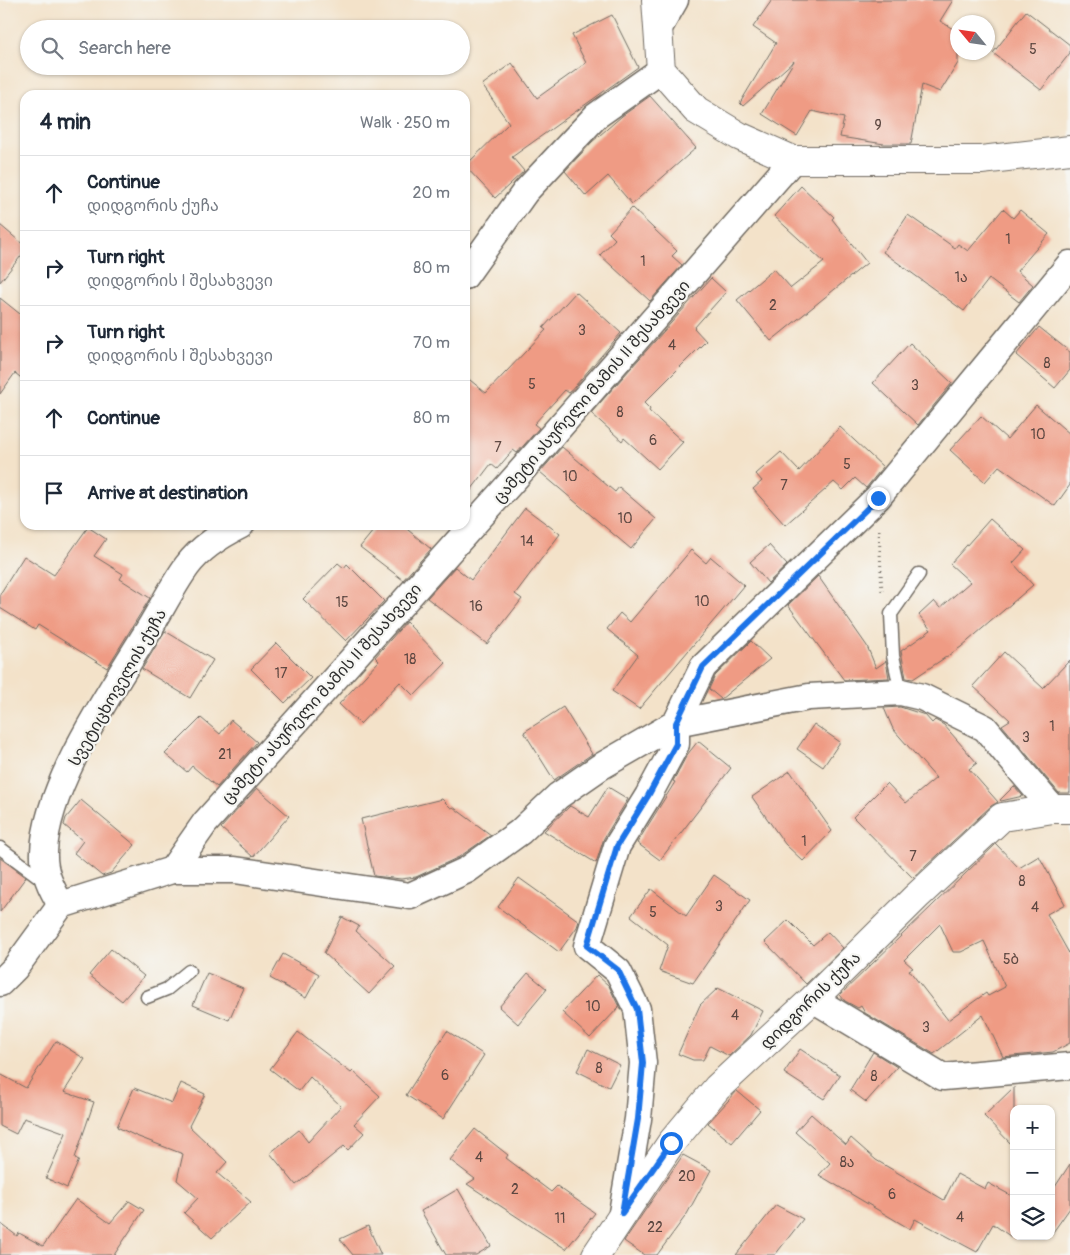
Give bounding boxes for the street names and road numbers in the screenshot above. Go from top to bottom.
street label: ცამეტი ასურელი მამის II შესახვევი [489,276,694,507]
street label: ცამეტი ასურელი მამის II შესახვევი [218,579,426,808]
street label: სვეტიცხოველის ქუჩა [65,605,171,770]
street label: დიდგორის ქუჩა [756,948,865,1054]

